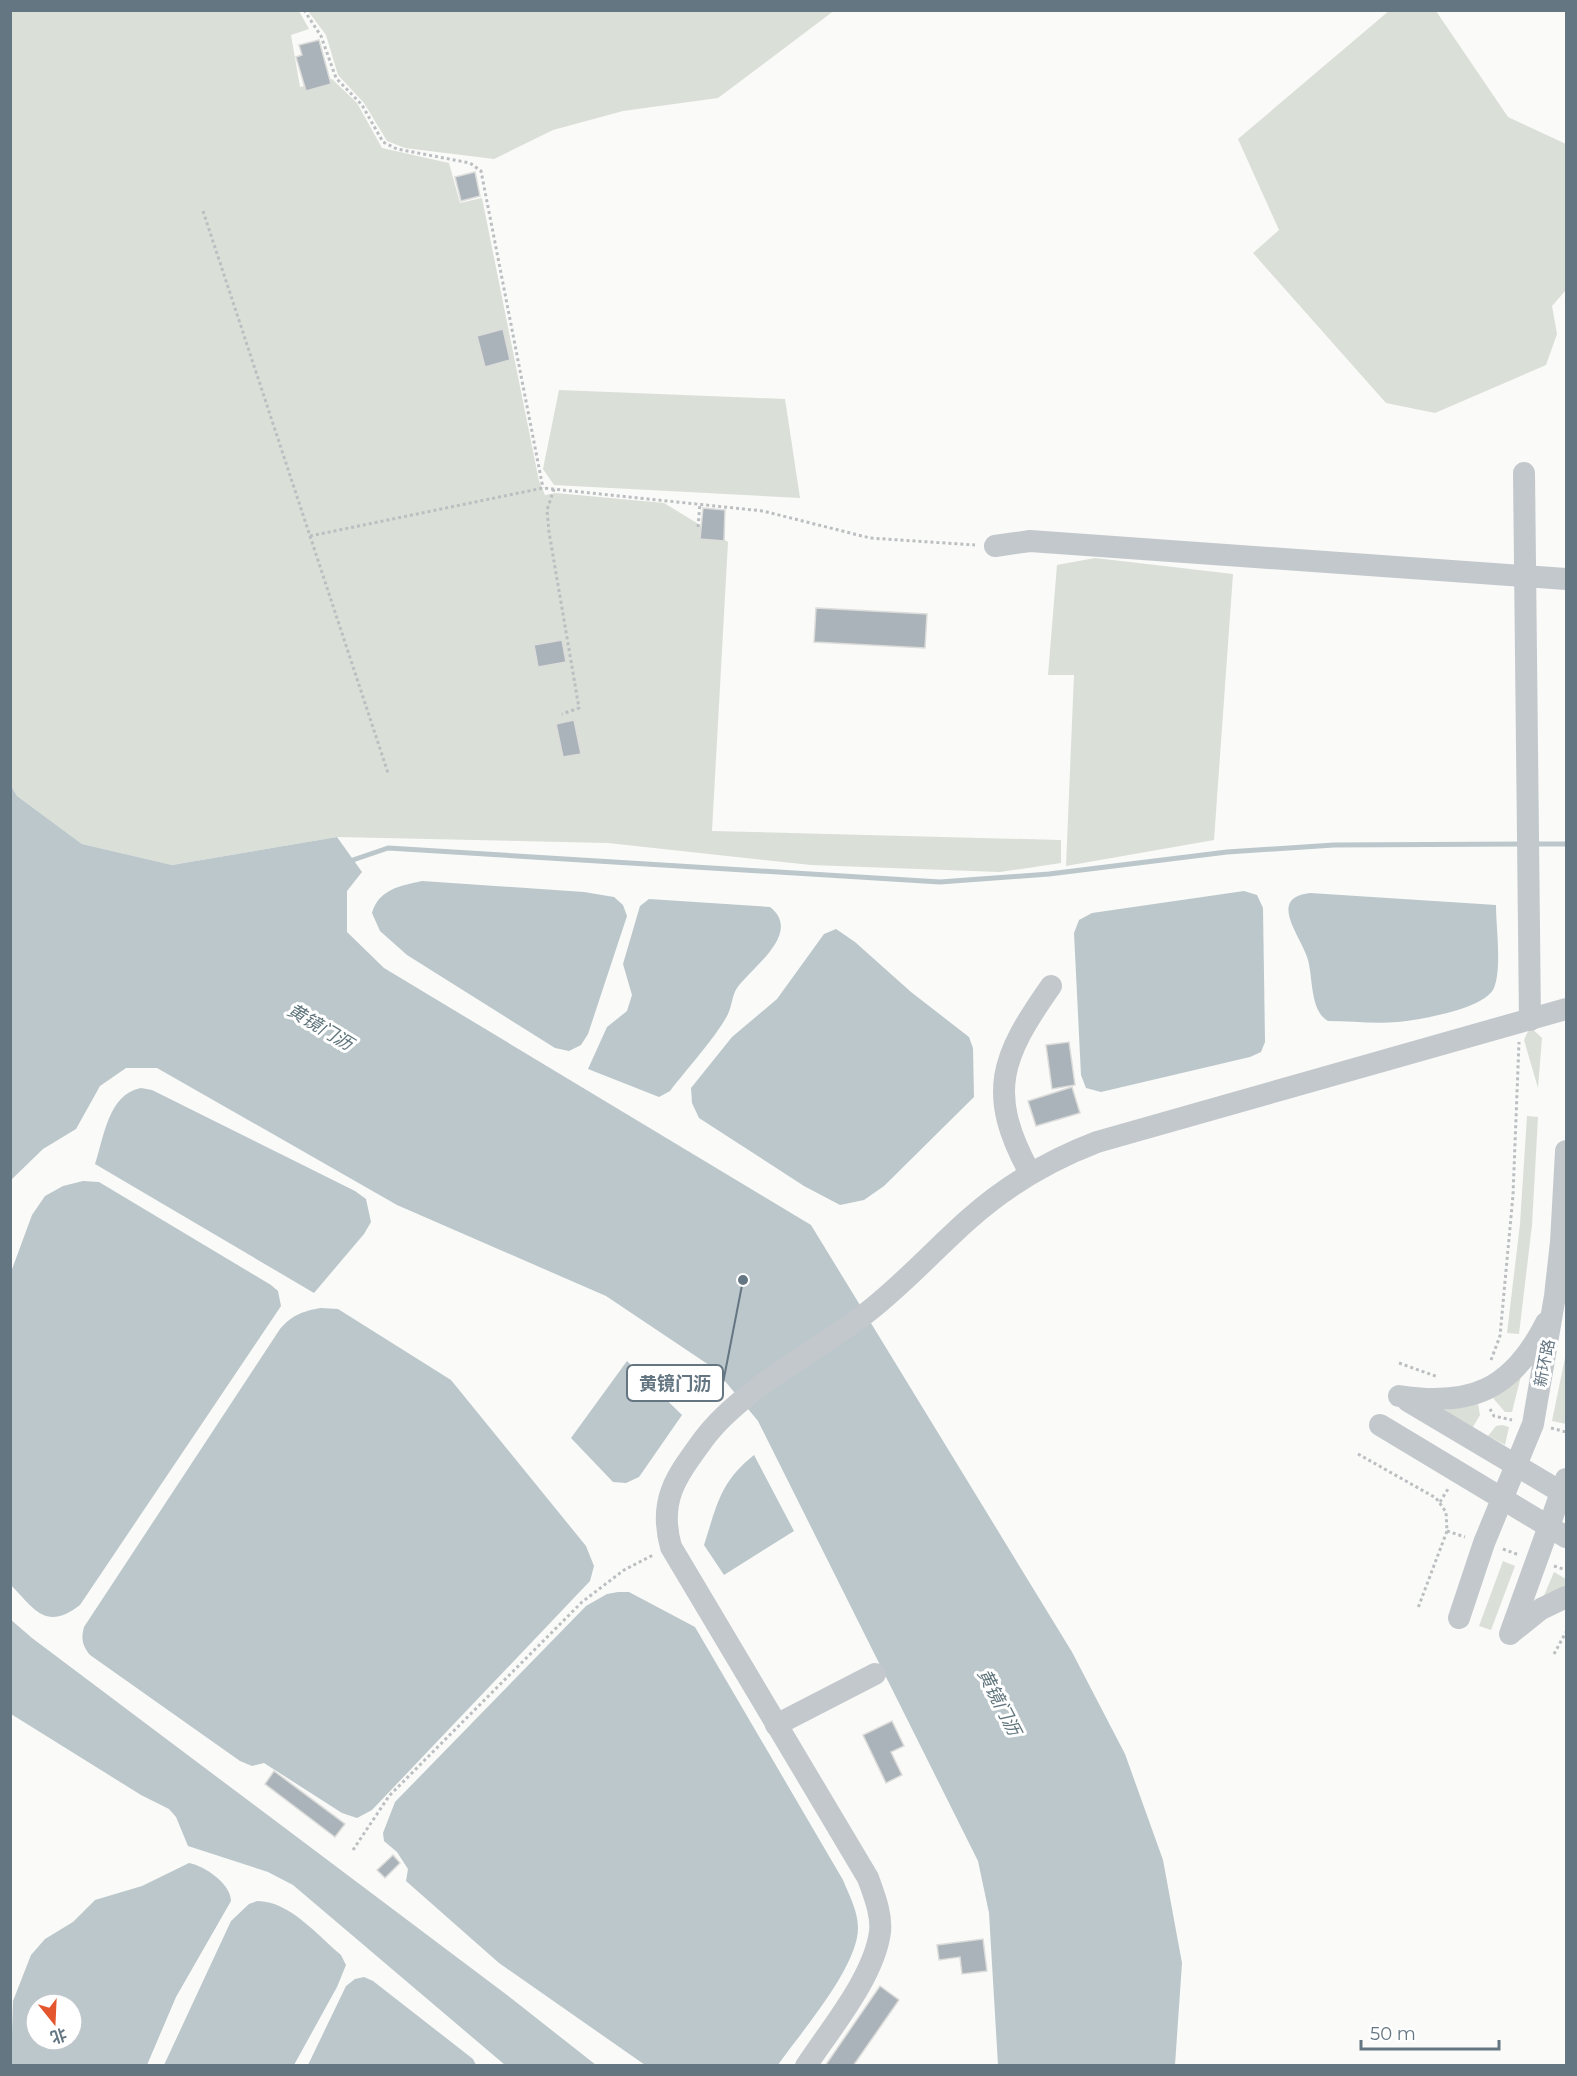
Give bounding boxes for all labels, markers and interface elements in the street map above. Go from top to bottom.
water label: 黄镜门沥 [283,999,359,1057]
street label: 新环路 [1531,1338,1558,1388]
callout: 黄镜门沥 [627,1365,723,1401]
text: 黄镜门沥 [639,1373,711,1395]
water label: 黄镜门沥 [973,1665,1027,1742]
north arrow [24,1992,84,2052]
scale bar [1361,2013,1499,2051]
text: 50 m [1370,2023,1416,2045]
text: 北 [48,2024,69,2047]

